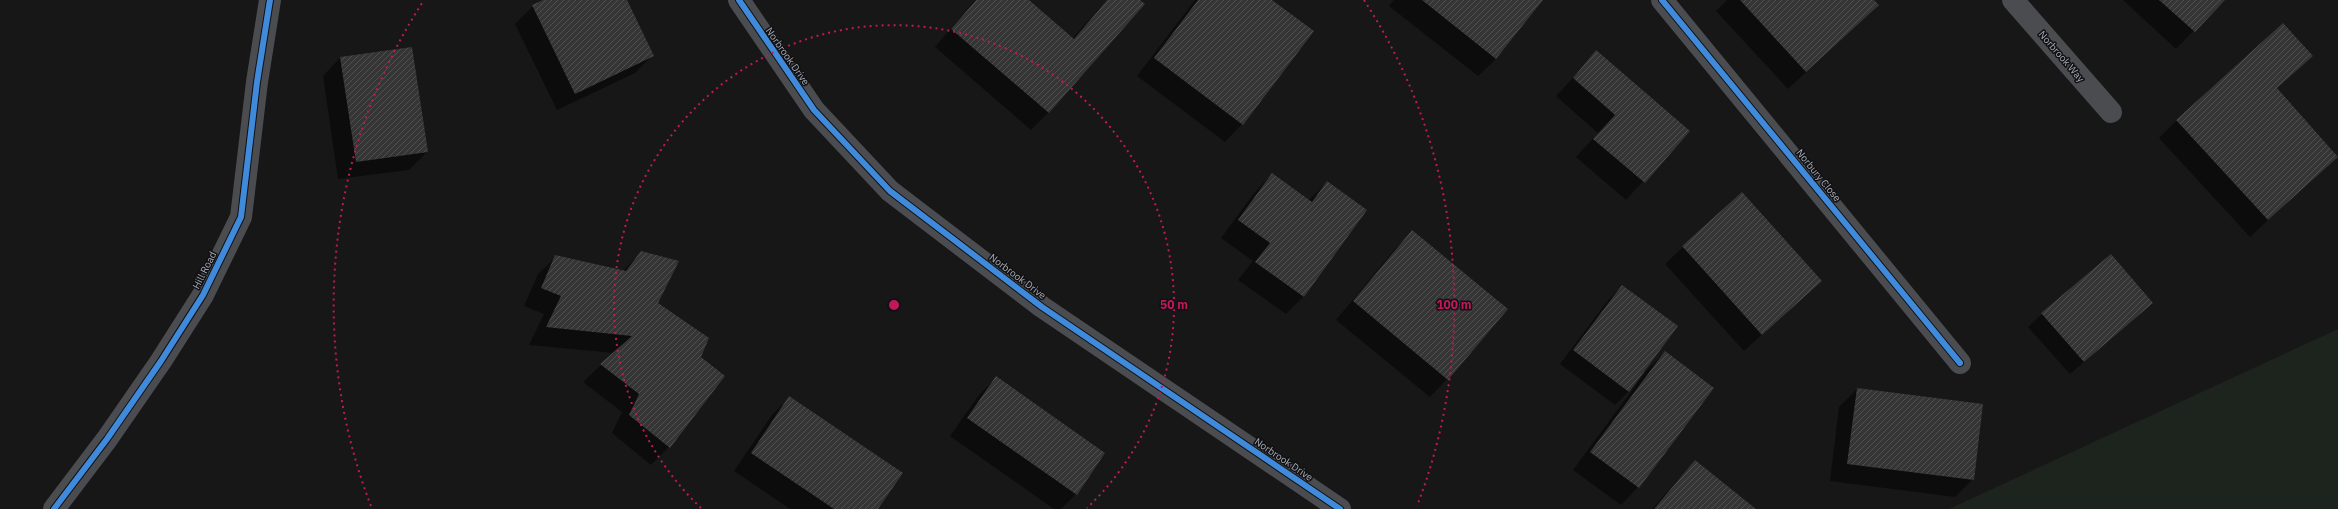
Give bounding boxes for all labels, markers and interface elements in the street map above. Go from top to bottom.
street label: Norbrook Drive [763,25,813,88]
street label: Norbrook Way [2036,28,2087,85]
street label: Norbury Close [1793,146,1844,205]
street label: Hill Road [190,249,219,291]
street label: Norbrook Drive [987,251,1049,302]
text: 50 m [1160,297,1188,312]
text: 100 m [1436,297,1472,312]
centre of rings [887,298,901,312]
street label: Norbrook Drive [1252,435,1316,484]

